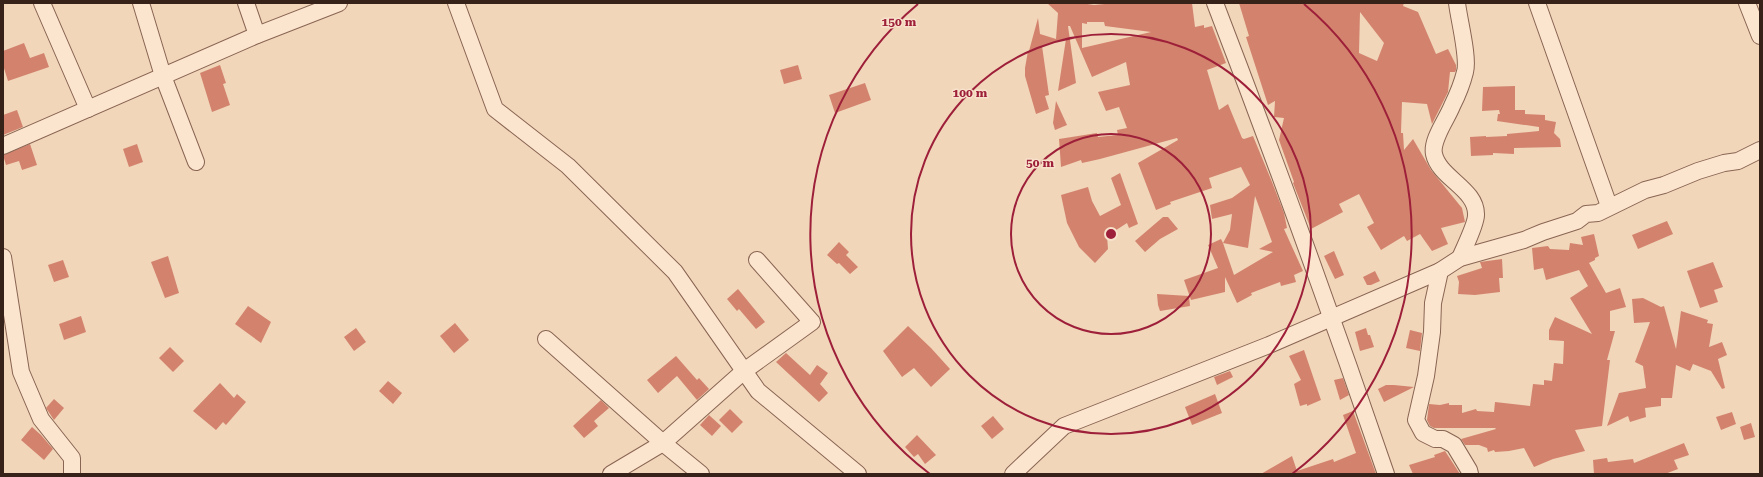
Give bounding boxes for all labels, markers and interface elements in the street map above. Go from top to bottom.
text: 150 m [882,15,917,29]
text: 100 m [953,86,988,100]
text: 50 m [1026,156,1054,170]
centre of rings [1104,227,1118,241]

